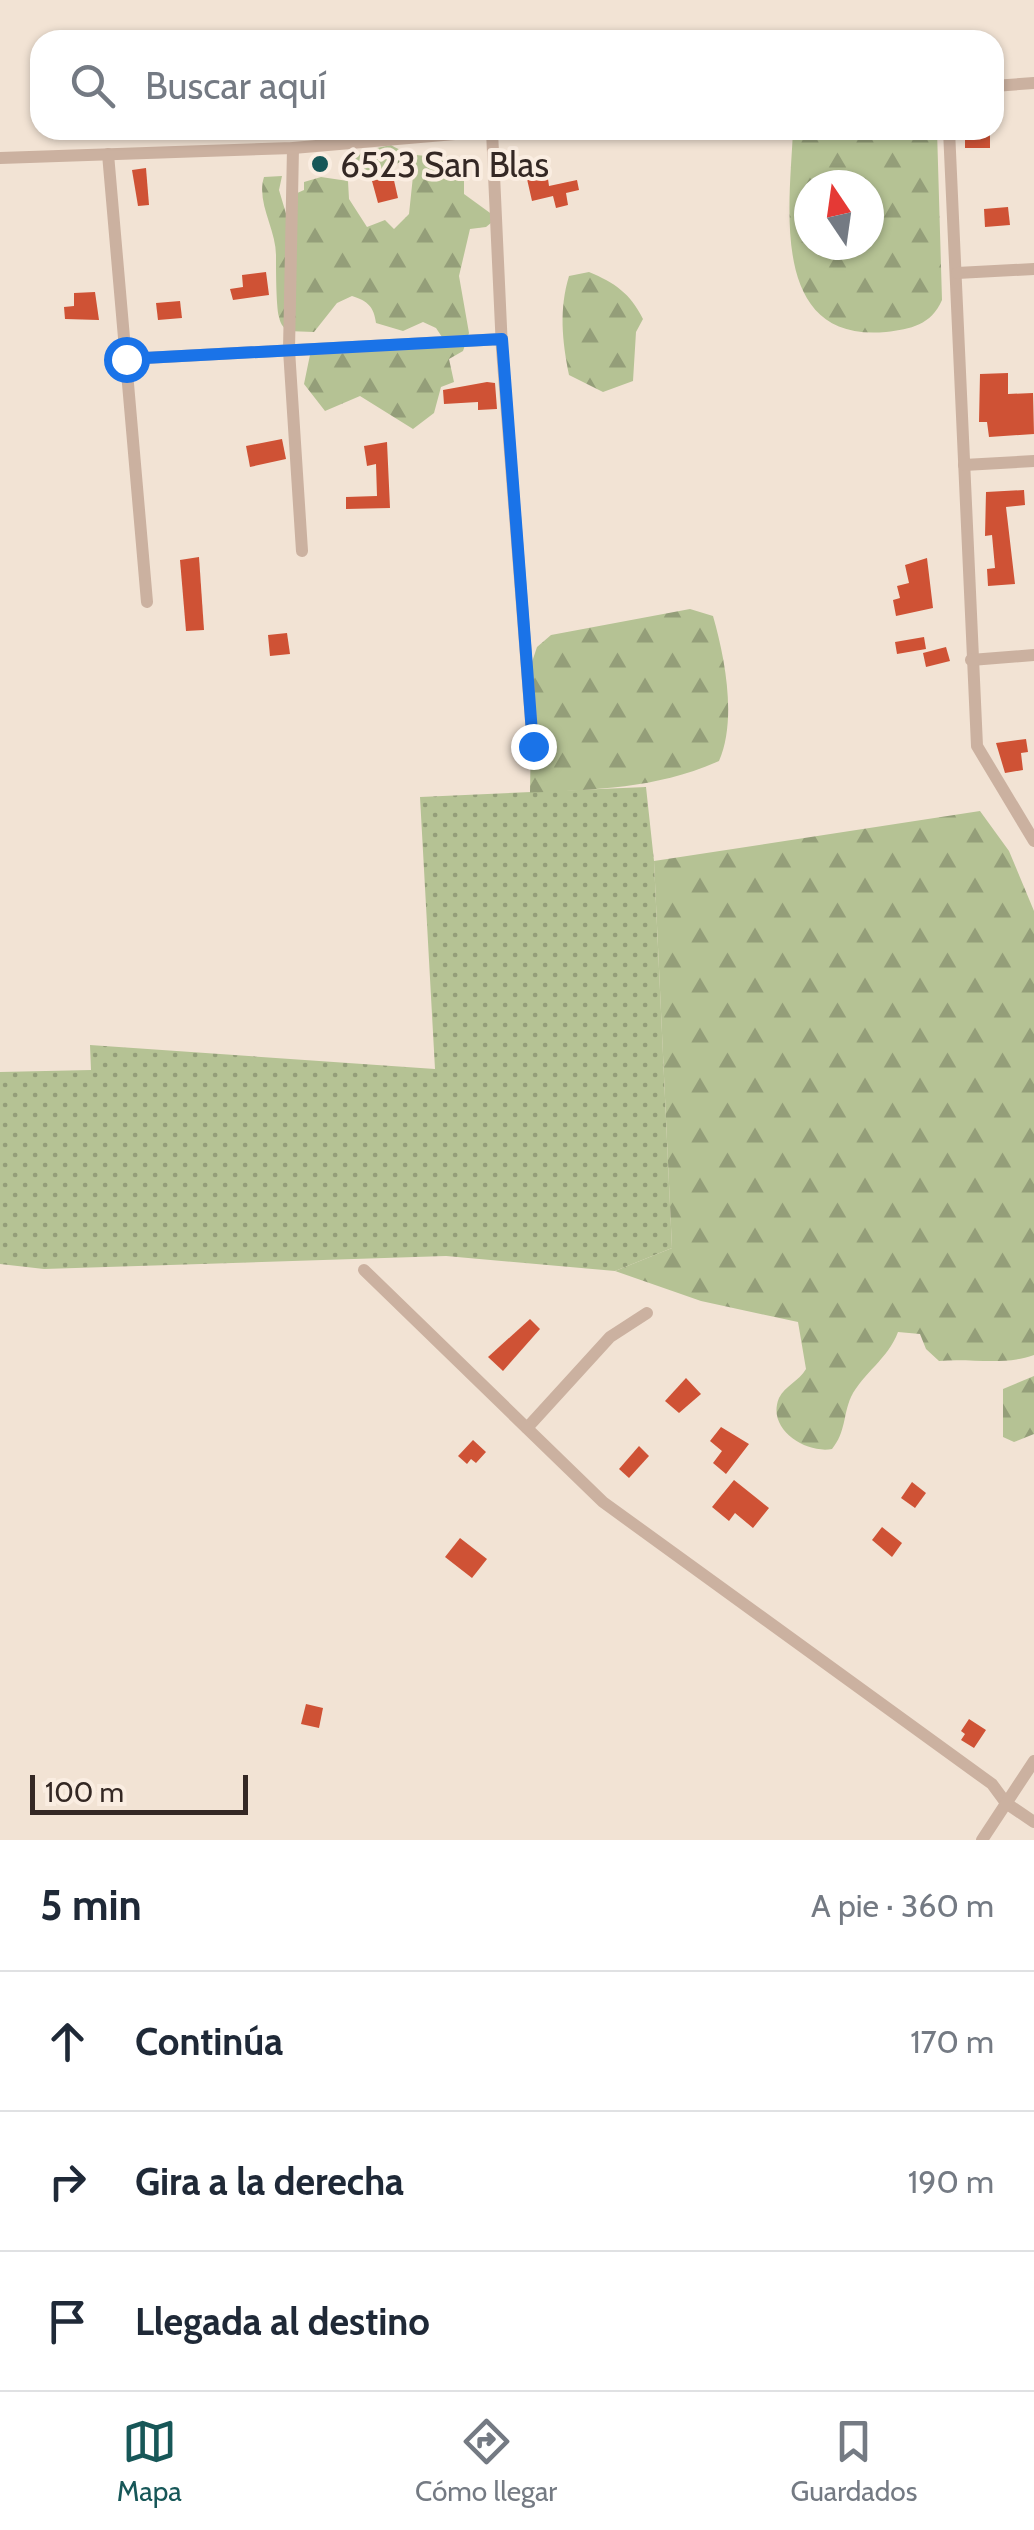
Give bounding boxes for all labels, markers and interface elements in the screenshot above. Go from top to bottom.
search box [30,30,1004,140]
icon: search [65,58,120,113]
text: Buscar aquí [145,62,327,109]
place label: 6523 San Blas [340,143,549,186]
marker: 6523 San Blas [309,153,331,175]
north arrow [794,170,884,260]
route start [104,337,150,383]
route end [511,724,557,770]
scale bar [30,1770,248,1814]
text: 100 m [45,1775,124,1809]
text: 5 min [40,1879,142,1931]
text: A pie · 360 m [811,1886,994,1925]
icon: ahead [40,2014,95,2069]
text: Continúa [135,2018,283,2065]
text: 170 m [910,2022,994,2061]
icon: right [40,2154,95,2209]
text: Gira a la derecha [135,2158,404,2205]
text: 190 m [908,2162,994,2201]
icon: arrive [40,2294,95,2349]
text: Llegada al destino [135,2298,430,2345]
tab: Mapa [117,2414,182,2508]
tab: Cómo llegar [415,2414,557,2508]
tab: Guardados [791,2414,917,2508]

